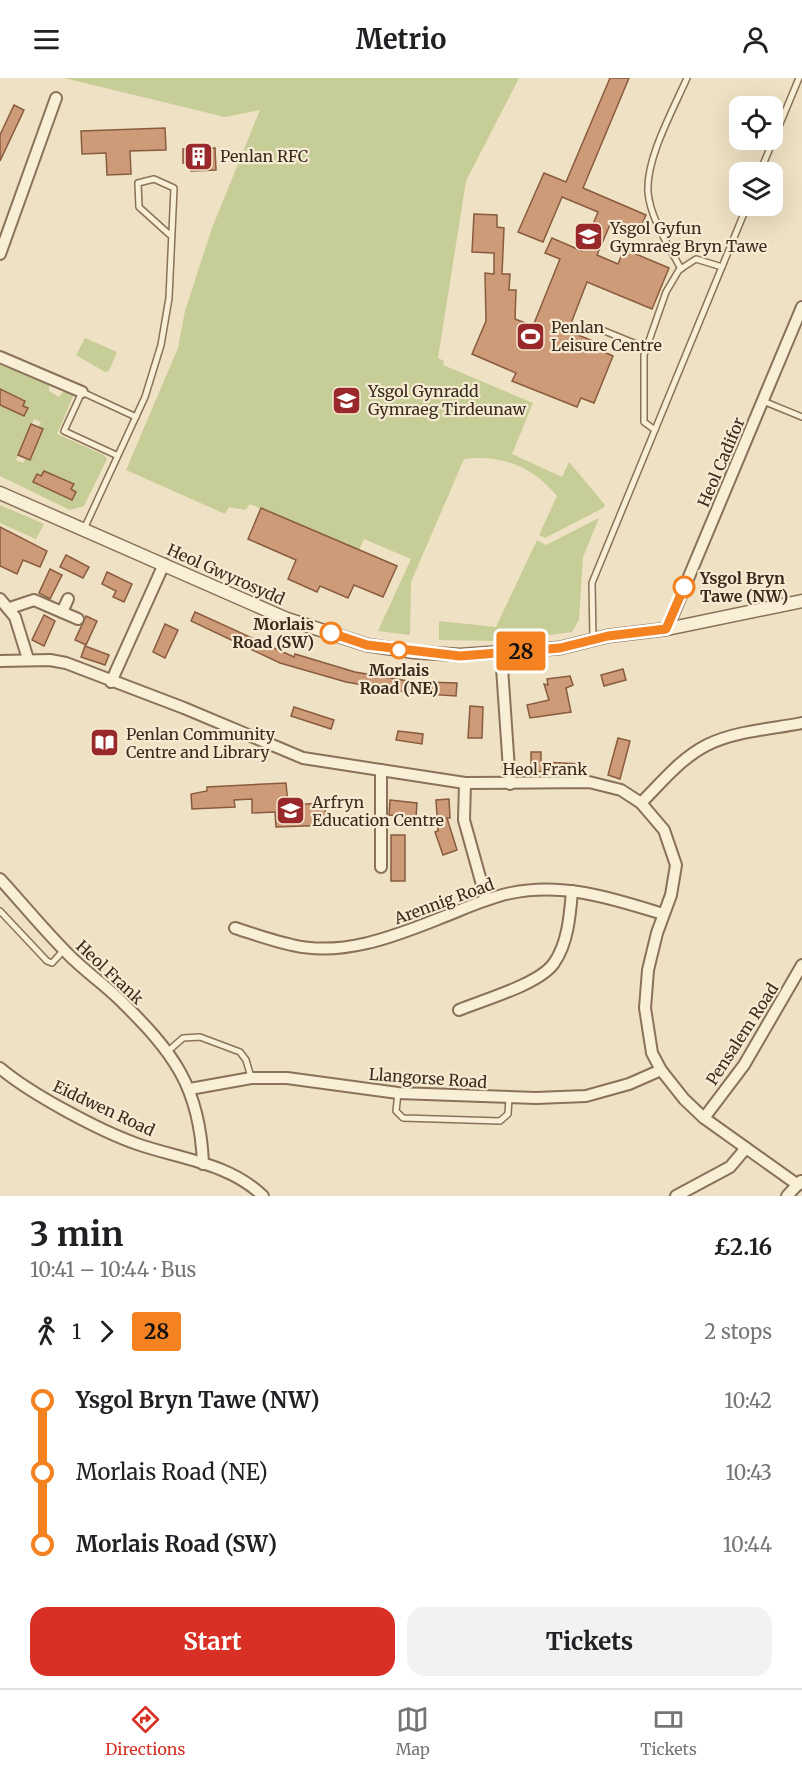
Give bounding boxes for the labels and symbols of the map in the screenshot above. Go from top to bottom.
building icon: Penlan RFC [183,140,215,172]
place label: Penlan RFC [220,146,308,166]
place label: Ysgol Gyfun Gymraeg Bryn Tawe [609,218,767,256]
school or university icon: Ysgol Gyfun Gymraeg Bryn Tawe [573,221,605,253]
place label: Penlan Leisure Centre [551,317,662,355]
sports icon: Penlan Leisure Centre [514,320,546,352]
place label: Ysgol Gynradd Gymraeg Tirdeunaw [367,381,526,419]
school or university icon: Ysgol Gynradd Gymraeg Tirdeunaw [331,384,363,416]
street label: Heol Cadifor [693,414,749,510]
street label: Heol Gwyrosydd [164,539,288,609]
place label: Ysgol Bryn Tawe (NW) [699,568,788,606]
marker: Ysgol Bryn Tawe (NW) [673,576,695,598]
place label: Morlais Road (SW) [232,614,314,652]
marker: Morlais Road (SW) [320,622,342,644]
line badge: 28 [494,632,548,670]
marker: Morlais Road (NE) [390,641,408,659]
place label: Morlais Road (NE) [359,660,439,698]
place label: Penlan Community Centre and Library [126,724,276,762]
library icon: Penlan Community Centre and Library [89,727,121,759]
street label: Heol Frank [503,759,588,779]
place label: Arfryn Education Centre [311,792,444,830]
school or university icon: Arfryn Education Centre [275,795,307,827]
street label: Arennig Road [390,874,497,929]
street label: Heol Frank [72,936,148,1009]
street label: Pensalem Road [702,979,783,1089]
street label: Llangorse Road [368,1064,488,1092]
street label: Eiddwen Road [50,1076,158,1140]

